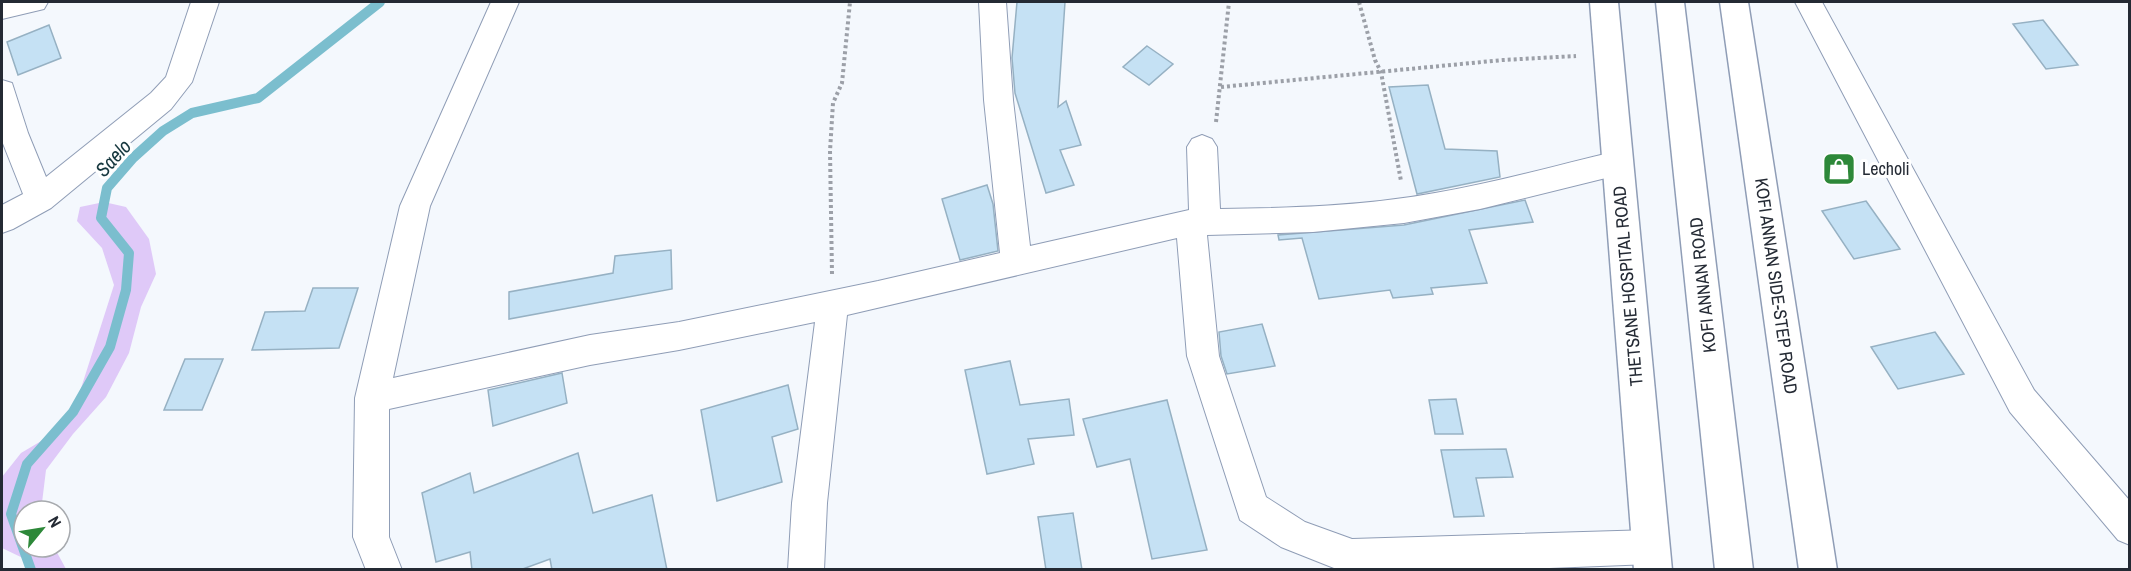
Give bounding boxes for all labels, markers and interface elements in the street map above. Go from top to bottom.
water label: Saelo [89,133,137,182]
shop icon: Lecholi [1821,151,1857,187]
place label: Lecholi [1862,156,1910,181]
street label: KOFI ANNAN SIDE-STEP ROAD [1749,176,1804,396]
street label: THETSANE HOSPITAL ROAD [1606,185,1649,387]
street label: KOFI ANNAN ROAD [1683,216,1722,354]
north arrow [12,499,72,559]
text: N [43,512,67,531]

